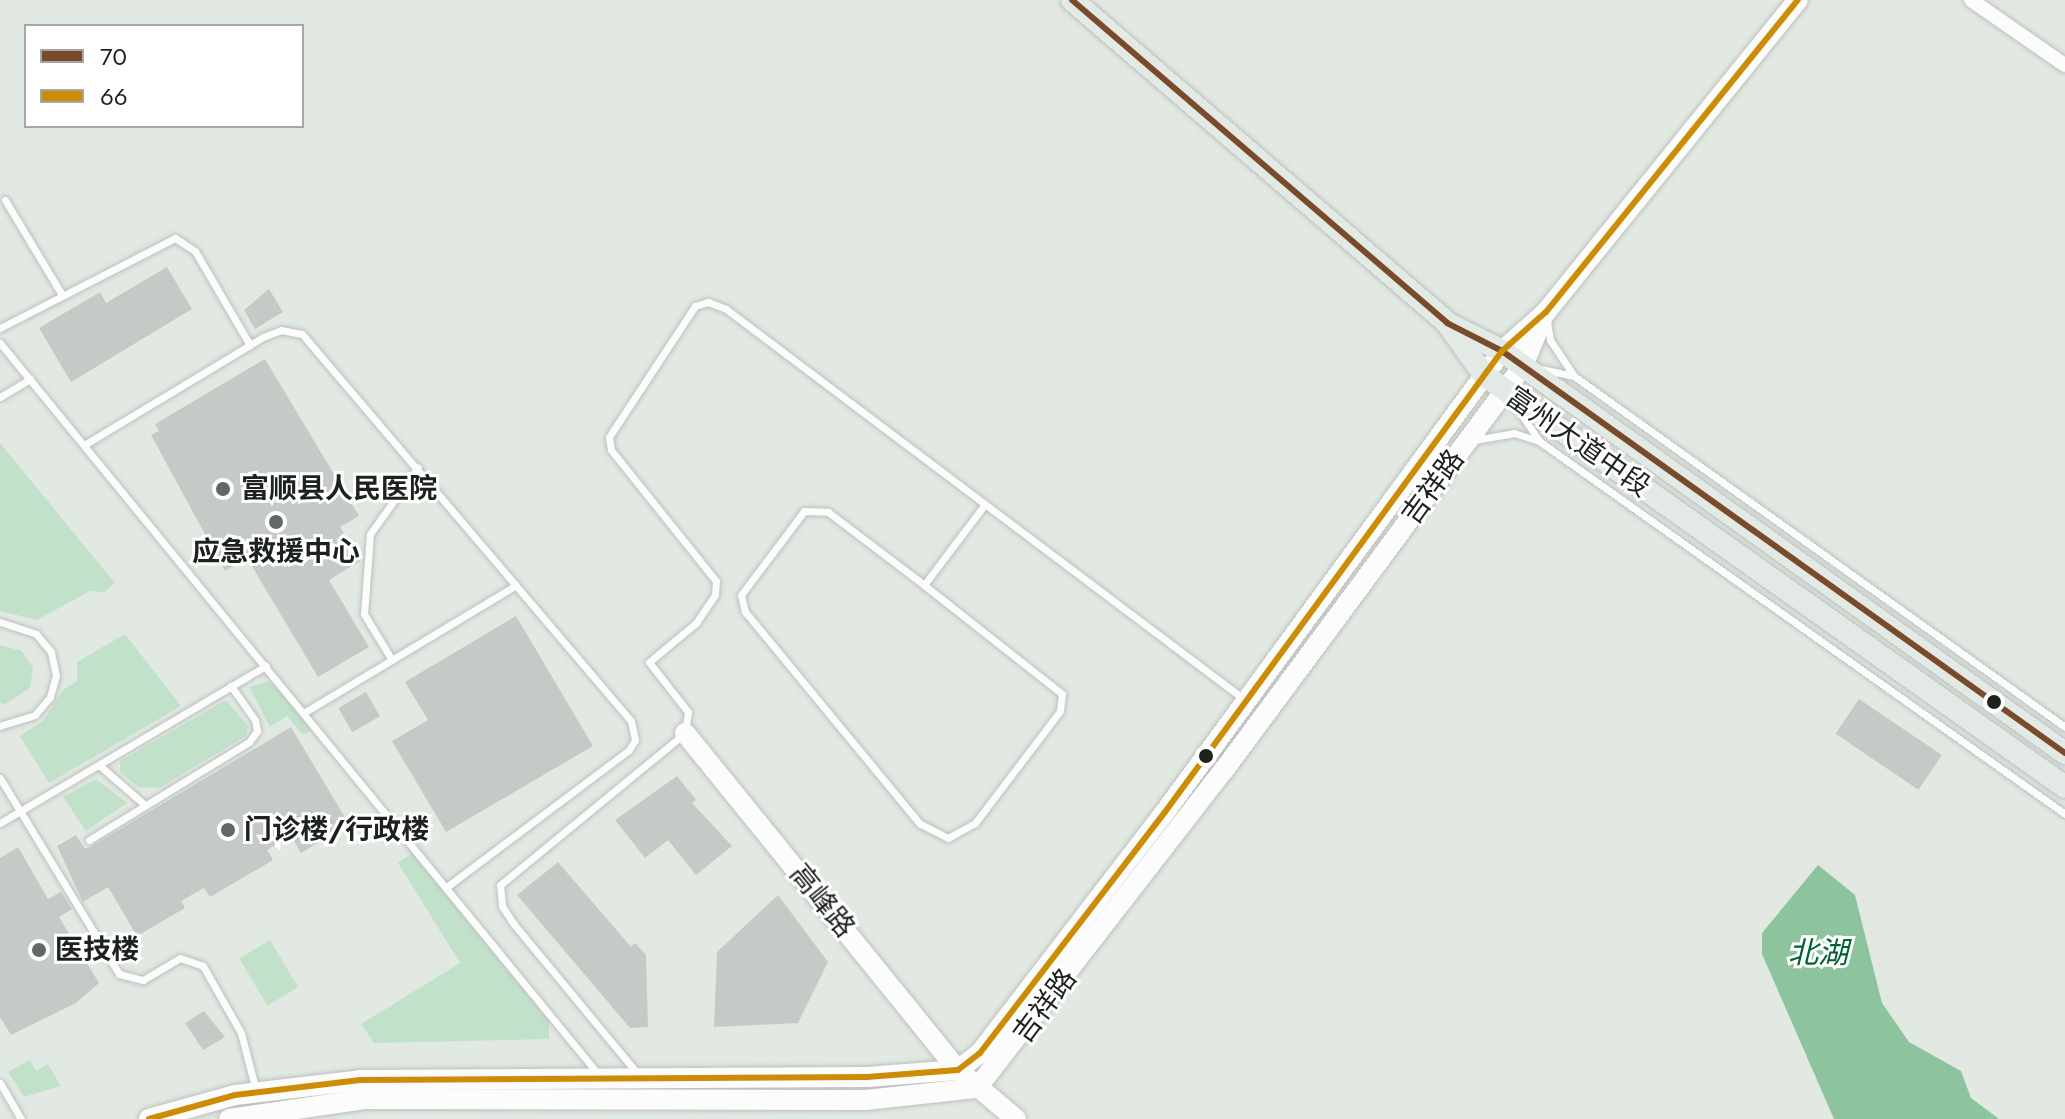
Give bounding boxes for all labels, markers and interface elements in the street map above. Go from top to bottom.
legend [24,24,304,128]
text: 70 [100,39,127,74]
text: 66 [100,79,128,114]
street label: 富州大道中段 [1500,380,1656,504]
street label: 吉祥路 [1395,443,1471,531]
place label: 富顺县人民医院 [241,472,437,506]
marker: 富顺县人民医院 [212,478,234,500]
marker: 应急救援中心 [267,513,285,531]
place label: 应急救援中心 [192,535,360,569]
unlabelled marker [1986,694,2002,710]
unlabelled marker [1198,748,1214,764]
place label: 门诊楼/行政楼 [244,813,429,847]
marker: 门诊楼/行政楼 [219,821,237,839]
street label: 高峰路 [783,858,861,944]
place label: 医技楼 [55,933,139,967]
water label: 北湖 [1788,935,1848,971]
marker: 医技楼 [30,941,48,959]
street label: 吉祥路 [1006,962,1084,1050]

